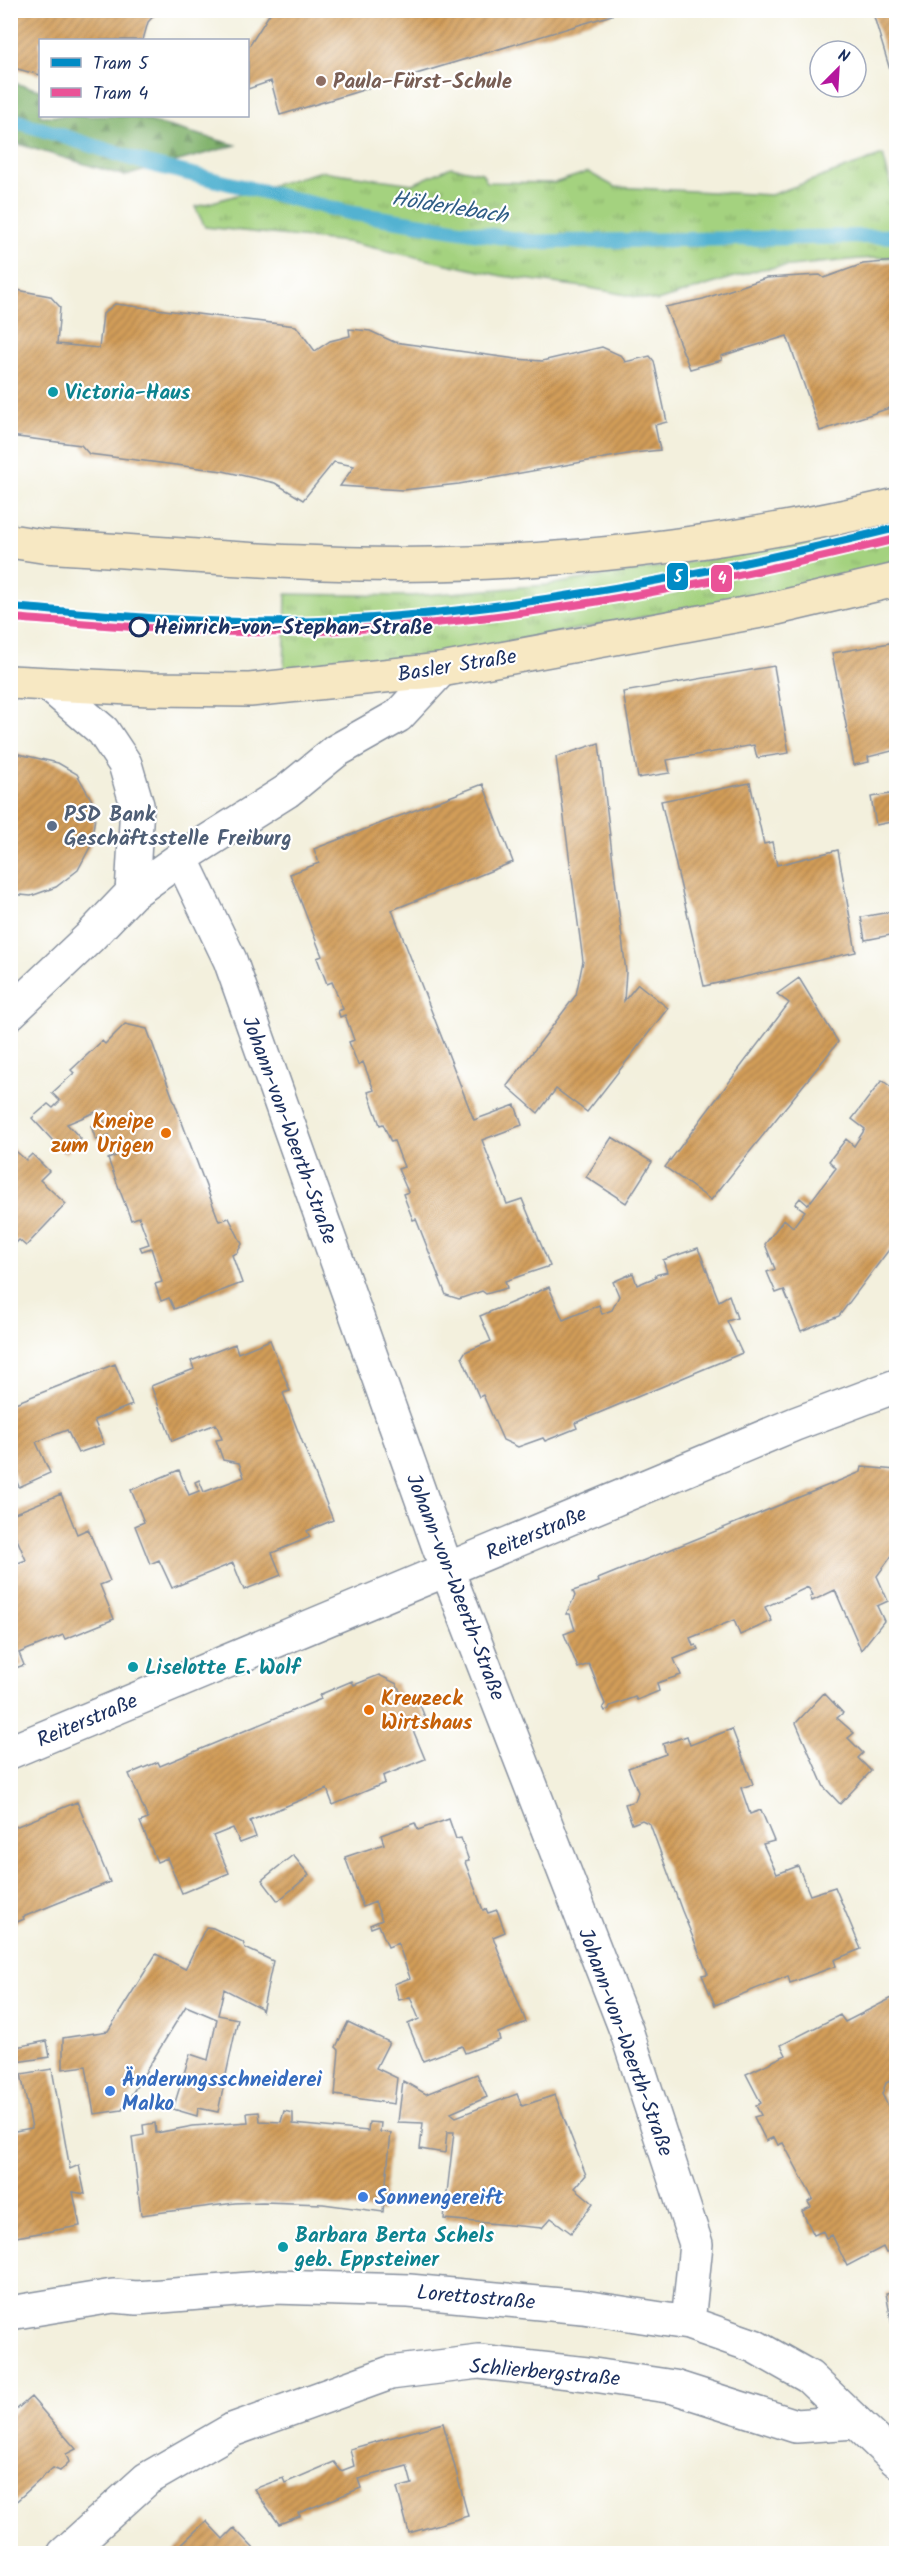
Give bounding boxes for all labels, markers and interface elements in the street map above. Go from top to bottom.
legend [39,39,249,117]
north arrow [808,39,868,99]
text: N [834,43,853,70]
text: Tram 5 [93,50,150,79]
place label: Paula-Fürst-Schule [333,66,512,99]
marker: Paula-Fürst-Schule [314,74,328,88]
text: Tram 4 [93,80,149,109]
water label: Hölderlebach [389,182,512,235]
place label: Victoria-Haus [65,377,190,410]
marker: Victoria-Haus [46,385,60,399]
line badge: 5 [666,562,689,591]
line badge: 4 [710,564,733,593]
text: 5 [673,565,684,590]
text: 4 [718,567,727,592]
place label: Heinrich-von-Stephan-Straße [154,612,433,645]
marker: Heinrich-von-Stephan-Straße [129,617,149,637]
street label: Basler Straße [395,641,520,692]
place label: PSD Bank Geschäftsstelle Freiburg [64,799,292,856]
marker: PSD Bank Geschäftsstelle Freiburg [45,819,59,833]
street label: Johann-von-Weerth-Straße [232,1012,345,1250]
place label: Kneipe zum Urigen [51,1106,154,1163]
marker: Kneipe zum Urigen [159,1126,173,1140]
street label: Johann-von-Weerth-Straße [396,1469,513,1706]
street label: Reiterstraße [481,1498,593,1570]
place label: Liselotte E. Wolf [145,1652,302,1685]
marker: Liselotte E. Wolf [126,1660,140,1674]
place label: Kreuzeck Wirtshaus [381,1683,473,1740]
street label: Reiterstraße [32,1685,144,1757]
marker: Kreuzeck Wirtshaus [362,1703,376,1717]
street label: Johann-von-Weerth-Straße [568,1924,681,2162]
place label: Änderungsschneiderei Malko [122,2064,322,2121]
marker: Änderungsschneiderei Malko [103,2084,117,2098]
place label: Sonnengereift [375,2182,504,2215]
marker: Sonnengereift [356,2190,370,2204]
place label: Barbara Berta Schels geb. Eppsteiner [294,2220,494,2277]
marker: Barbara Berta Schels geb. Eppsteiner [276,2240,290,2254]
street label: Lorettostraße [415,2277,537,2320]
street label: Schlierbergstraße [468,2350,622,2397]

